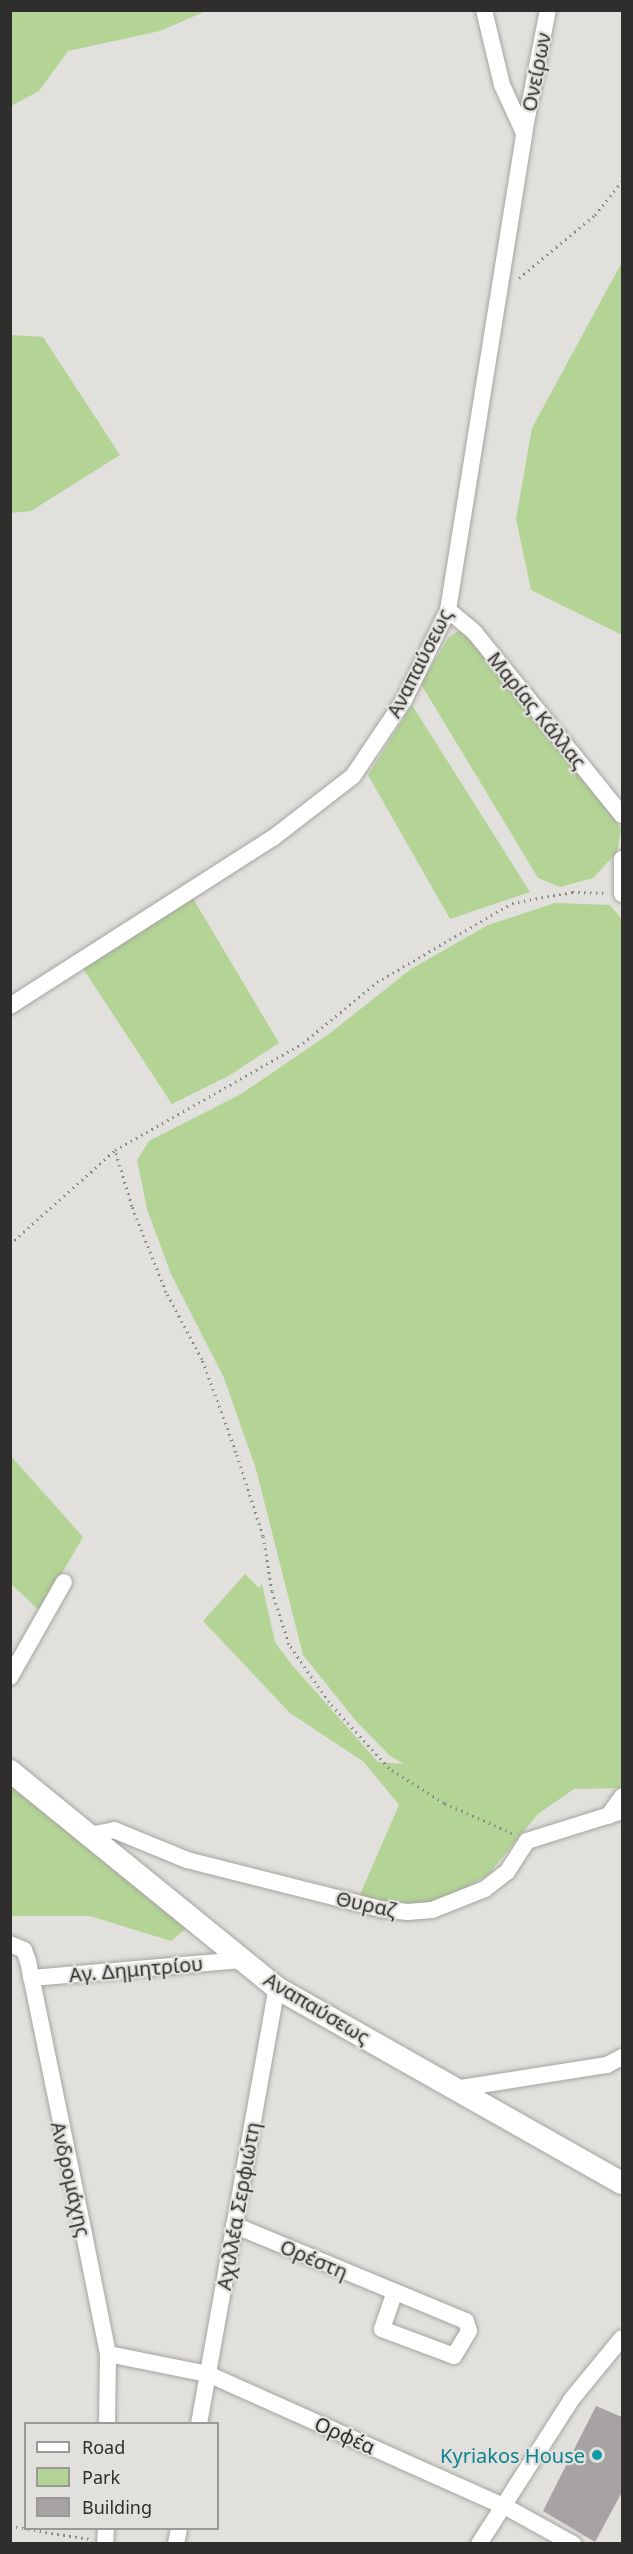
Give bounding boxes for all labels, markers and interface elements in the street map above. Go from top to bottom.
street label: Ονείρων [517,31,555,113]
street label: Αναπαύσεως [381,605,457,721]
street label: Μαρίας Κάλλας [483,647,591,773]
street label: Θυραζ [334,1886,398,1922]
street label: Αγ. Δημητρίου [68,1951,204,1987]
street label: Αναπαύσεως [260,1967,374,2049]
street label: Ανδρομάχης [46,2119,96,2239]
street label: Αχιλλέα Σερφιώτη [211,2120,265,2292]
street label: Ορέστη [277,2234,351,2284]
street label: Ορφέα [311,2411,379,2459]
legend [24,2422,219,2530]
text: Road [82,2435,125,2459]
place label: Kyriakos House [440,2443,585,2467]
marker: Kyriakos House [590,2448,604,2462]
text: Park [82,2465,120,2489]
text: Building [82,2495,152,2519]

